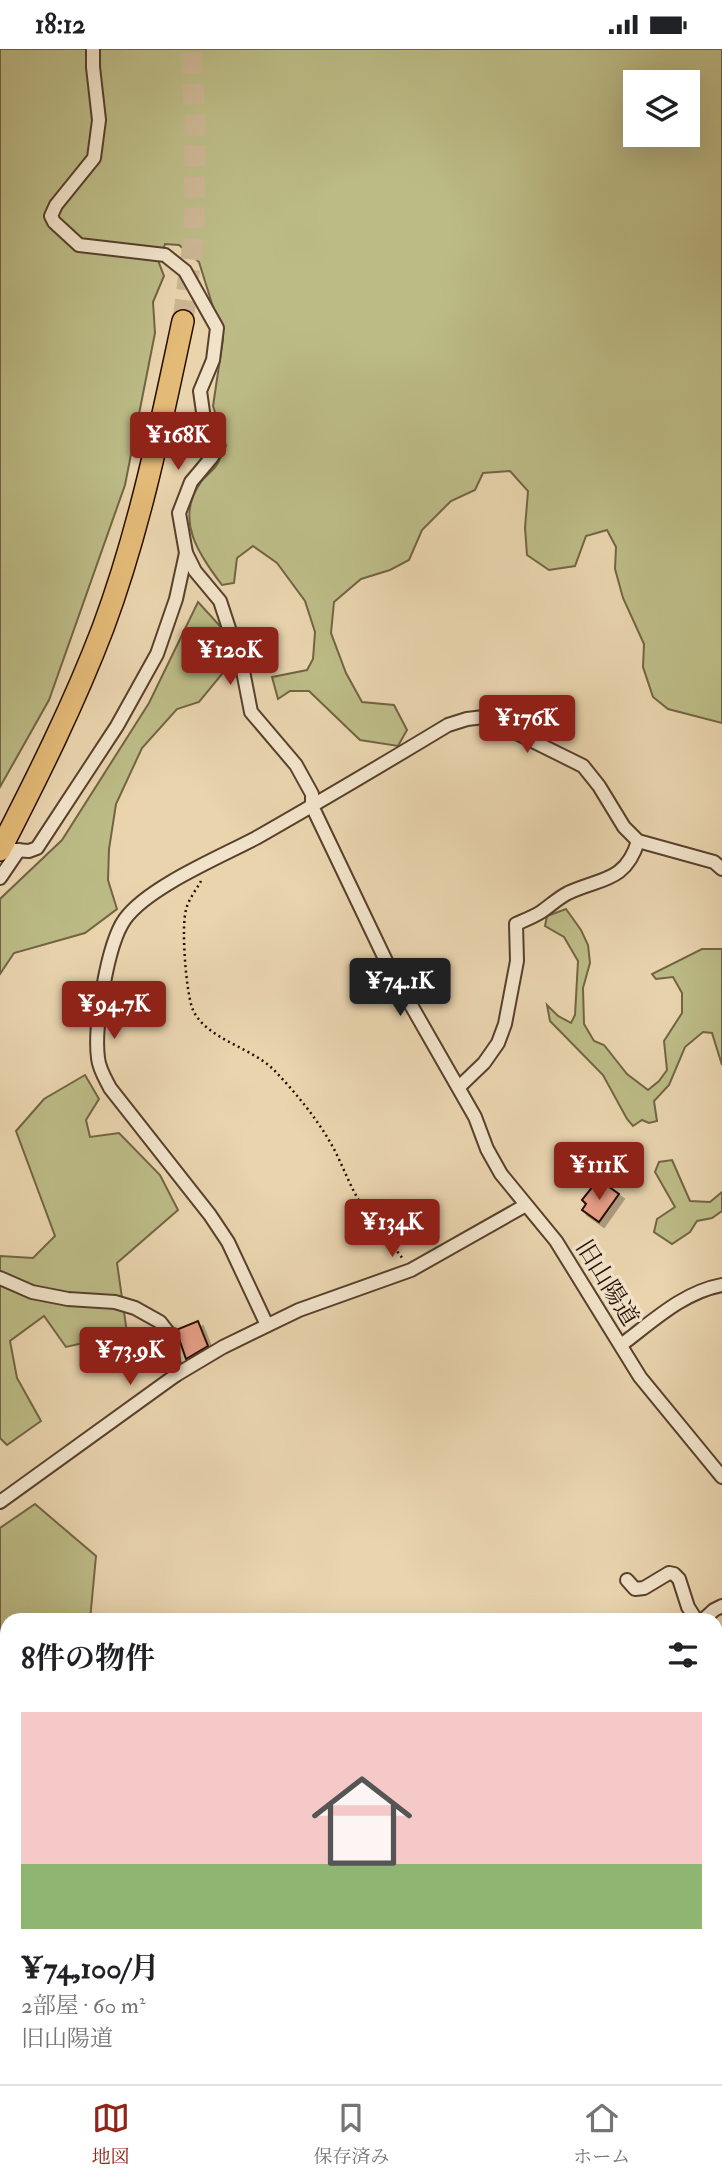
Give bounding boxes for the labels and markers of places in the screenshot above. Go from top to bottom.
pin: ¥168K [129,413,227,472]
pin: ¥120K [181,627,279,687]
pin: ¥176K [478,695,576,755]
pin: ¥74.1K [343,958,457,1018]
pin: ¥94.7K [57,981,171,1041]
pin: ¥111K [550,1143,648,1202]
pin: ¥134K [343,1199,441,1259]
pin: ¥73.9K [73,1327,187,1387]

